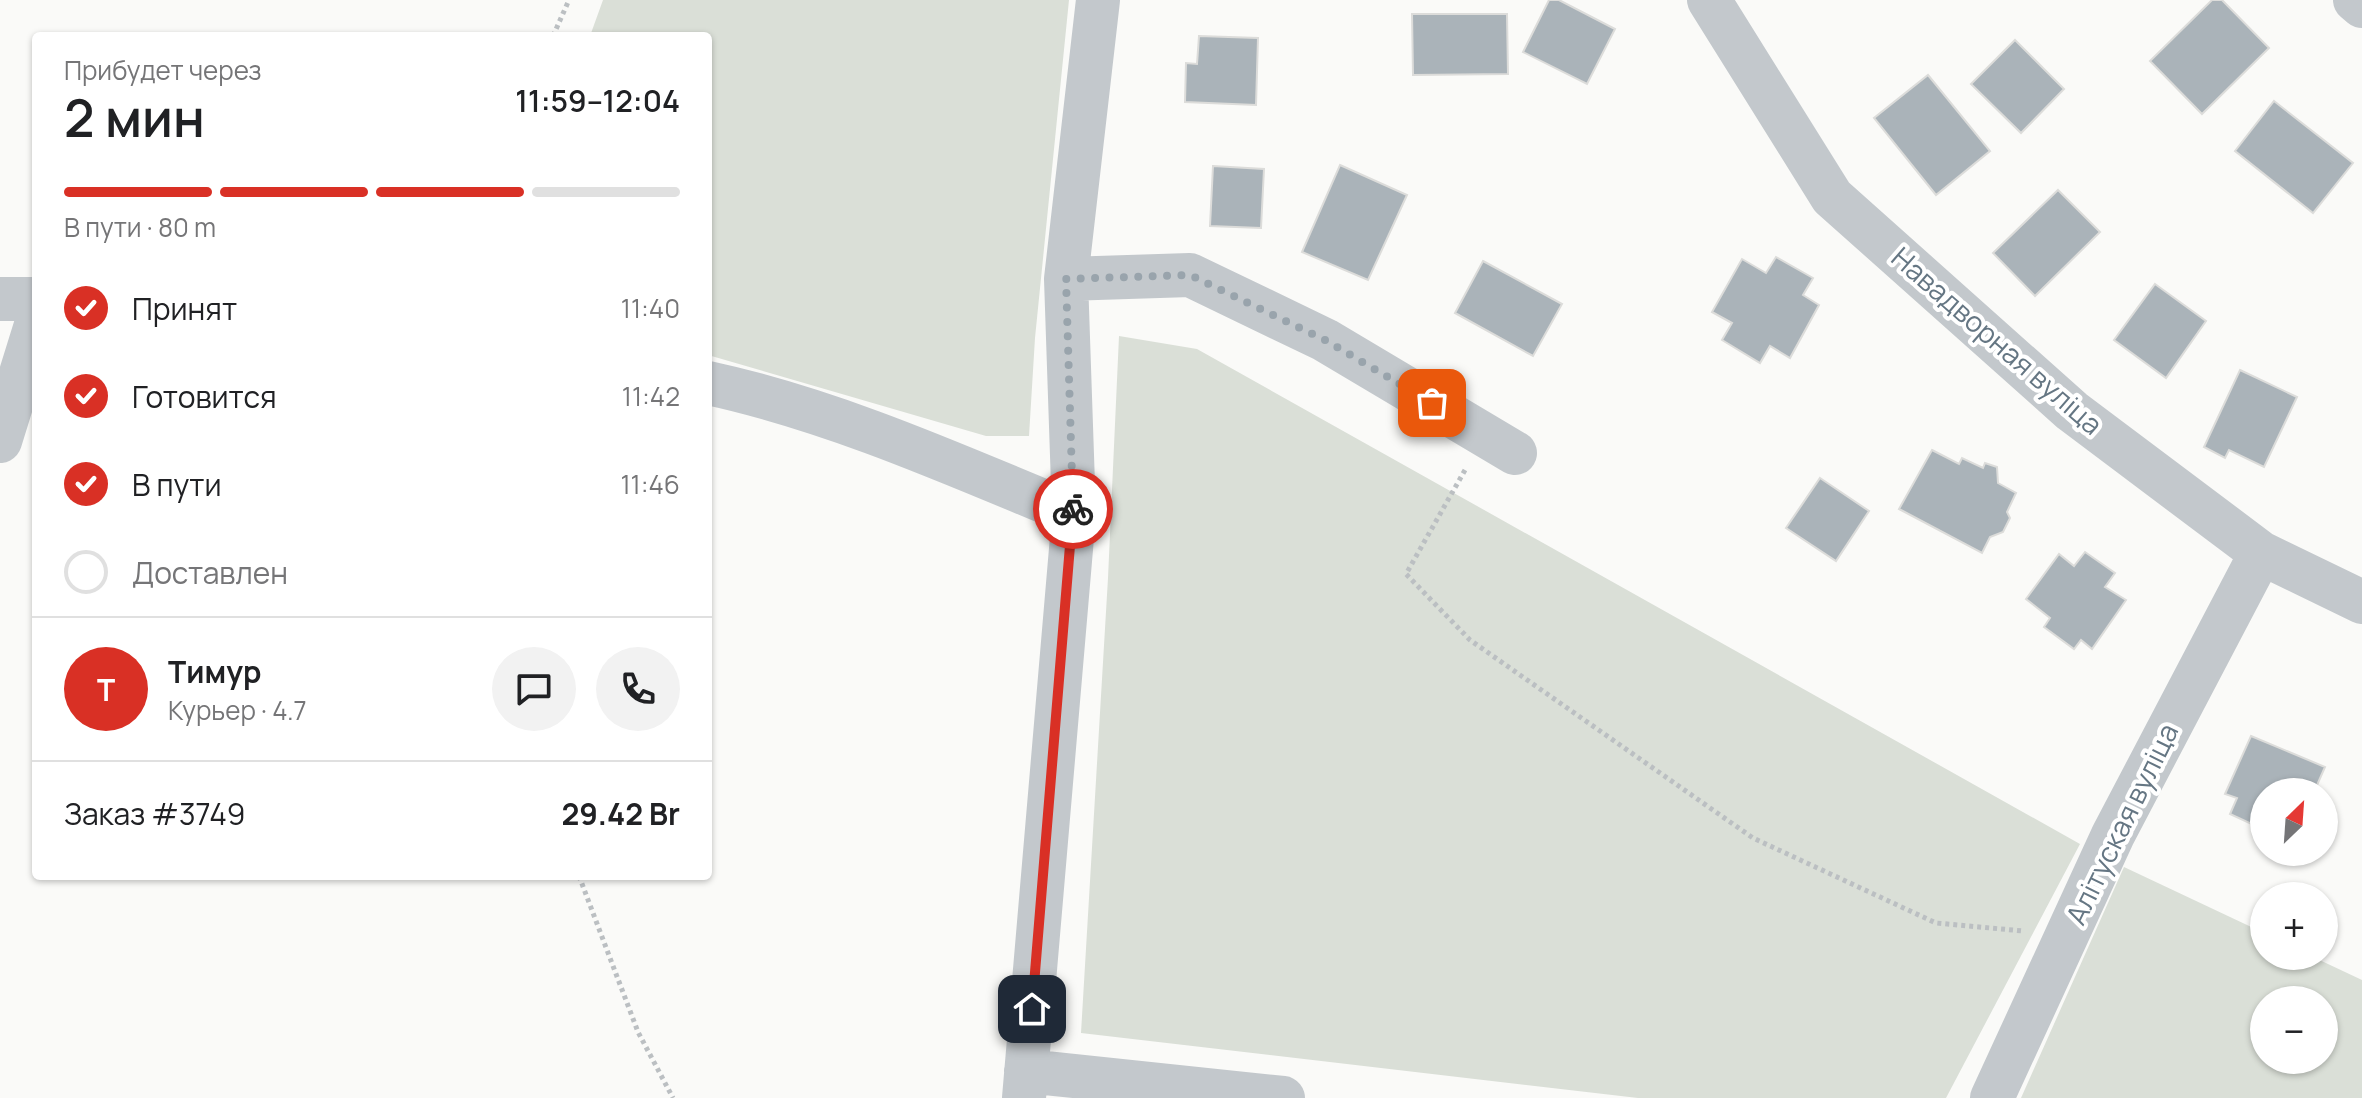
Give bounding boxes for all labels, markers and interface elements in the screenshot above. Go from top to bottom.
text: Прибудет через [64,52,262,88]
text: 11:59–12:04 [515,80,680,121]
text: 2 мин [64,82,205,153]
text: В пути · 80 m [64,209,216,245]
street label: Навадворная вуліца [1884,238,2111,443]
icon: check [64,286,108,330]
text: Принят [132,288,237,329]
text: 11:40 [621,290,680,326]
pin [1398,369,1466,437]
icon: check [64,374,108,418]
text: Готовится [132,376,277,417]
text: 11:42 [622,378,680,414]
icon: bag [1410,381,1454,425]
icon: check [64,462,108,506]
text: В пути [132,464,222,505]
text: 11:46 [620,466,680,502]
courier [1033,469,1113,549]
icon: bike [1051,487,1095,531]
text: Доставлен [132,552,288,593]
button: chat [492,647,576,731]
button: phone [596,647,680,731]
text: Тимур [168,651,261,692]
text: Т [97,669,115,710]
text: Курьер · 4.7 [168,692,307,728]
street label: Алітуская вуліца [2056,717,2186,930]
north arrow [2250,778,2338,866]
map controls [2250,778,2338,1074]
text: Заказ #3749 [64,793,245,834]
text: 29.42 Br [562,793,680,834]
button: + [2250,882,2338,970]
pin [998,975,1066,1043]
button: − [2250,986,2338,1074]
icon: home [1010,987,1054,1031]

